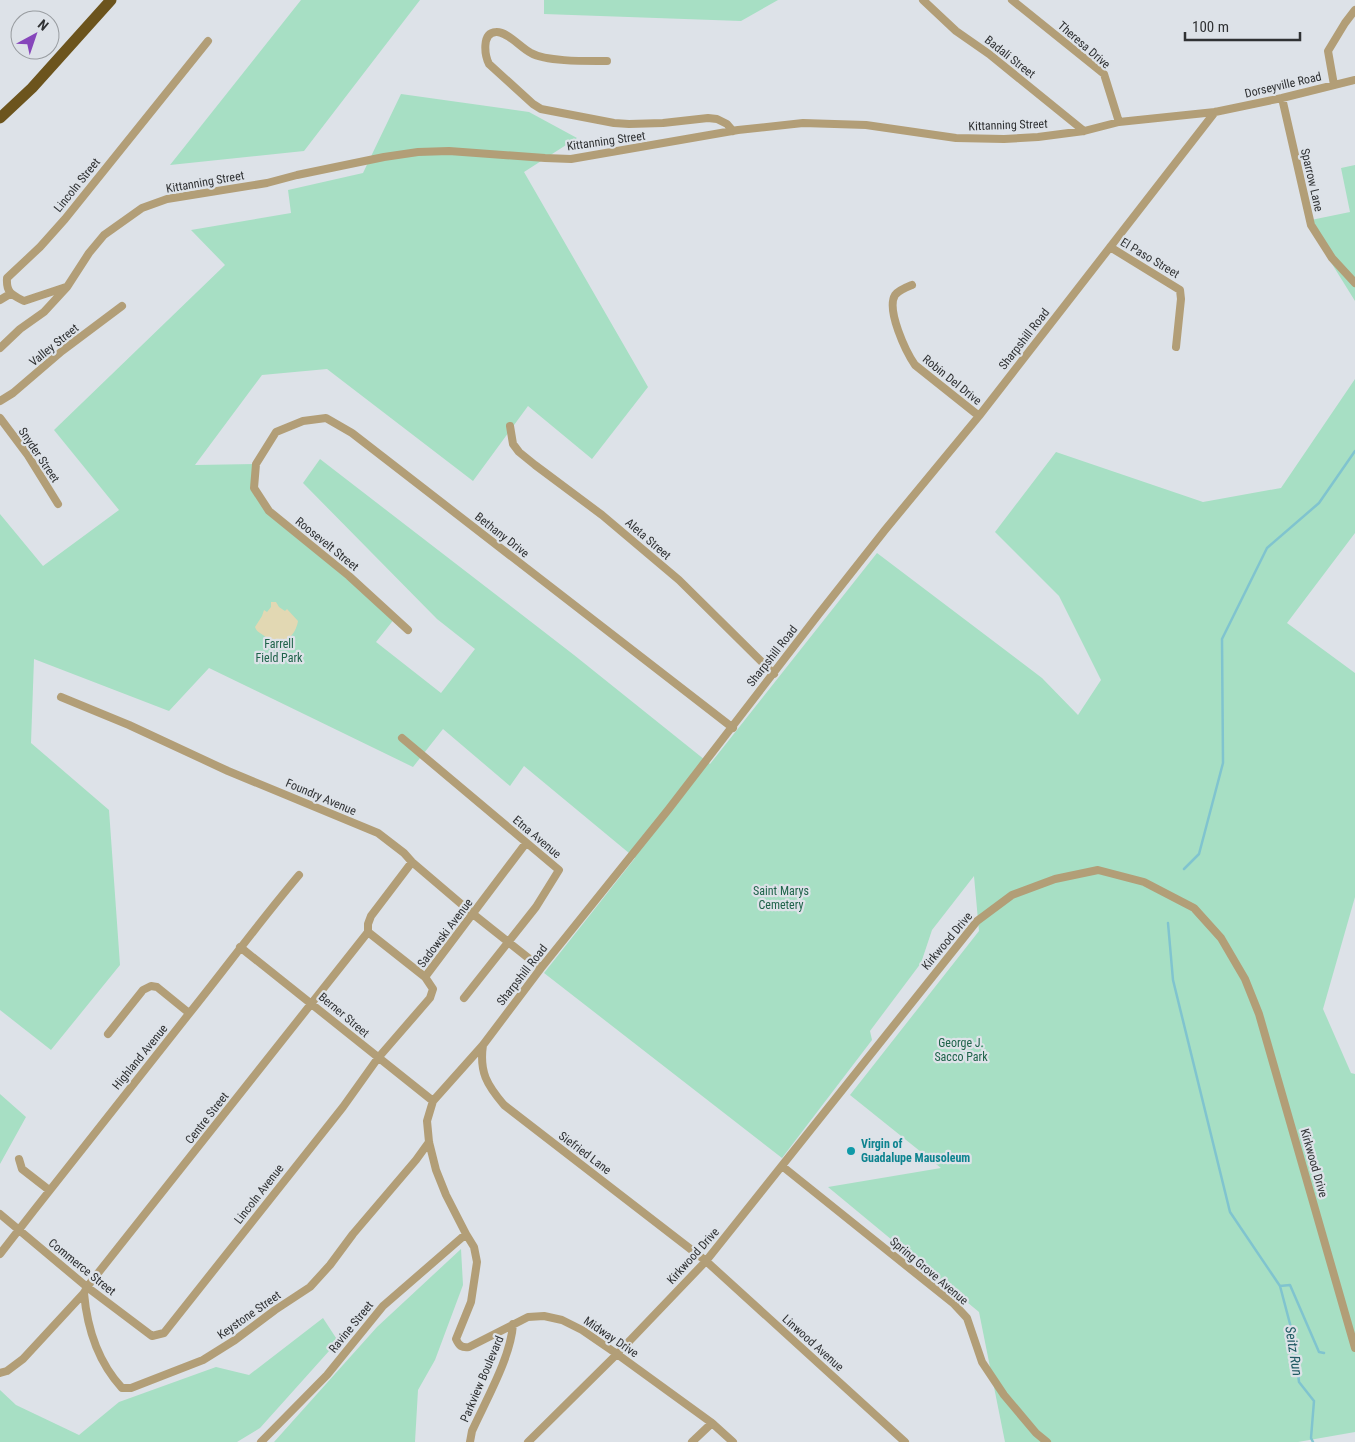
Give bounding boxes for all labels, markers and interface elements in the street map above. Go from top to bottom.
north arrow [10,10,60,60]
scale bar [1185,10,1300,42]
text: N [35,16,52,34]
street label: Theresa Drive [1055,18,1113,72]
text: 100 m [1192,18,1229,36]
street label: Badali Street [982,33,1038,81]
street label: Dorseyville Road [1243,69,1323,101]
street label: Kittanning Street [968,117,1048,133]
street label: Kittanning Street [566,128,647,153]
street label: Sparrow Lane [1298,147,1326,213]
street label: Lincoln Street [51,155,103,215]
street label: Kittanning Street [165,168,246,196]
street label: El Paso Street [1118,235,1182,281]
street label: Sharpshill Road [996,306,1052,372]
street label: Valley Street [27,321,82,369]
street label: Robin Del Drive [920,352,984,408]
street label: Snyder Street [16,425,63,485]
street label: Bethany Drive [472,510,532,561]
street label: Roosevelt Street [293,514,362,574]
street label: Aleta Street [622,516,674,563]
street label: Sharpshill Road [744,623,800,689]
park label: Farrell Field Park [255,637,303,665]
street label: Foundry Avenue [284,776,359,818]
street label: Etna Avenue [510,813,564,861]
park label: Saint Marys Cemetery [753,884,809,912]
street label: Sadowski Avenue [415,895,476,970]
street label: Kirkwood Drive [919,909,975,973]
street label: Sharpshill Road [494,942,550,1008]
street label: Berner Street [316,990,373,1041]
street label: Highland Avenue [110,1021,171,1092]
park label: George J. Sacco Park [934,1036,988,1064]
street label: Centre Street [182,1089,232,1147]
street label: Kirkwood Drive [1298,1127,1331,1199]
street label: Siefried Lane [556,1129,614,1177]
place label: Virgin of Guadalupe Mausoleum [861,1137,970,1165]
marker: Virgin of Guadalupe Mausoleum [845,1145,857,1157]
street label: Lincoln Avenue [231,1161,287,1227]
street label: Kirkwood Drive [664,1225,722,1287]
street label: Spring Grove Avenue [887,1234,971,1308]
street label: Commerce Street [46,1236,119,1299]
street label: Keystone Street [215,1288,284,1342]
street label: Ravine Street [326,1298,376,1356]
street label: Linwood Avenue [780,1312,847,1374]
street label: Midway Drive [581,1314,641,1361]
water label: Seitz Run [1282,1325,1306,1377]
street label: Parkview Boulevard [457,1334,507,1424]

